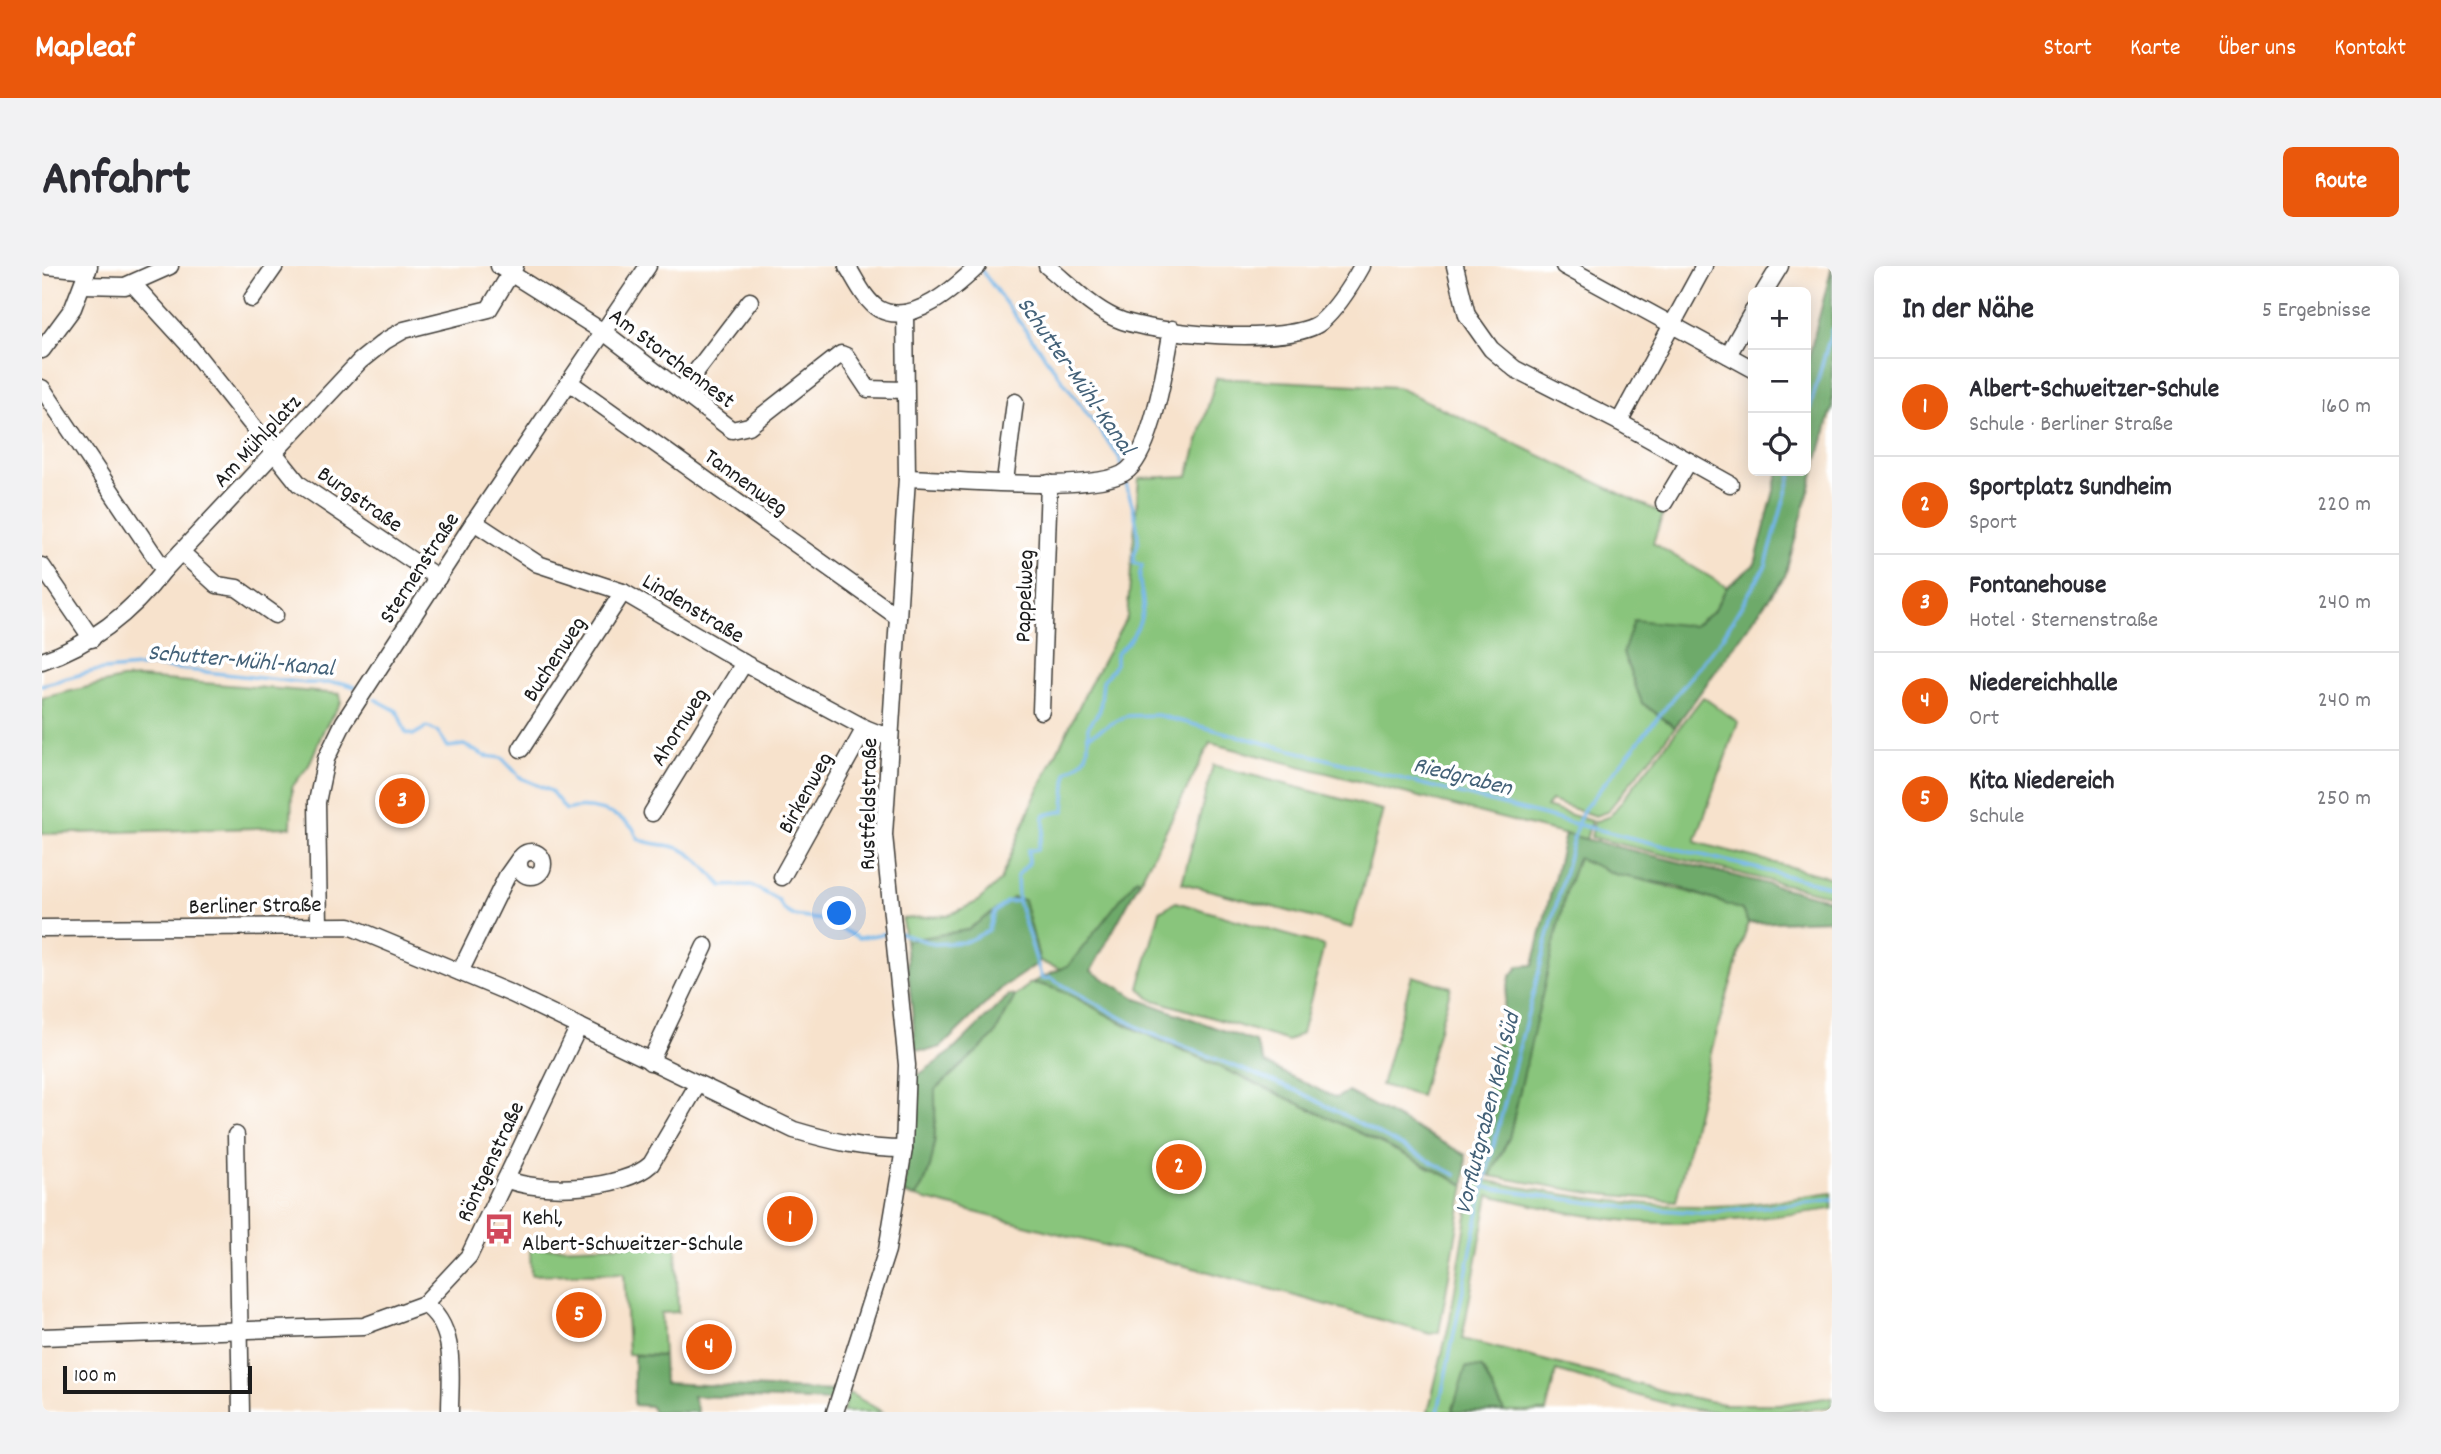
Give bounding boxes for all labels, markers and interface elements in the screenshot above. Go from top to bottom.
text: Mapleaf [35,26,135,73]
text: Start [2043,32,2092,66]
text: Karte [2130,32,2181,66]
text: Über uns [2219,32,2296,66]
text: Kontakt [2334,32,2406,66]
text: Anfahrt [42,147,190,217]
button: Route [2283,147,2399,217]
map controls [1748,287,1811,476]
button: + [1748,287,1811,350]
text: In der Nähe [1902,290,2034,333]
water label: Schutter-Mühl-Kanal [1007,291,1143,465]
text: 5 Ergebnisse [2262,295,2371,328]
street label: Am Storchennest [601,301,741,418]
button: − [1748,350,1811,413]
text: Albert-Schweitzer-Schule [1969,372,2219,409]
street label: Am Mühlplatz [207,388,311,496]
text: 1 [1922,391,1928,424]
text: 160 m [2321,391,2371,424]
text: Schule · Berliner Straße [1969,409,2173,442]
button: locate [1748,413,1811,476]
street label: Tannenweg [696,442,794,526]
street label: Burgstraße [309,459,409,542]
text: Sportplatz Sundheim [1969,470,2172,507]
text: 2 [1920,489,1930,522]
text: 220 m [2317,489,2371,522]
street label: Sternenstraße [372,507,469,631]
text: Sport [1969,507,2017,540]
street label: Pappelweg [1008,549,1045,643]
street label: Lindenstraße [635,566,750,654]
text: Fontanehouse [1969,568,2107,605]
text: 3 [1920,587,1930,620]
text: 240 m [2318,587,2371,620]
text: Hotel · Sternenstraße [1969,605,2158,638]
street label: Buchenweg [516,611,596,709]
water label: Schutter-Mühl-Kanal [146,637,337,687]
text: Niedereichhalle [1969,666,2118,703]
street label: Ahornweg [644,682,718,774]
text: 4 [1920,685,1930,718]
text: 240 m [2318,685,2371,718]
text: Ort [1969,703,1999,736]
street label: Rustfeldstraße [853,738,888,870]
street label: Birkenweg [771,747,843,841]
water label: Riedgraben [1409,749,1516,807]
text: Kita Niedereich [1969,764,2114,801]
pin: 3 [379,775,425,827]
text: 5 [1920,783,1930,816]
text: 250 m [2317,783,2371,816]
text: Schule [1969,801,2024,834]
street label: Berliner Straße [188,890,322,925]
your location [822,896,856,930]
water label: Vorflutgraben Kehl Süd [1447,1007,1531,1218]
street label: Röntgenstraße [450,1097,535,1228]
pin: 2 [1156,1141,1202,1193]
pin: 1 [767,1193,813,1245]
place label: Kehl, Albert-Schweitzer-Schule [522,1203,743,1262]
bus stop icon: Kehl, Albert-Schweitzer-Schule [482,1212,516,1246]
pin: 5 [556,1289,602,1341]
pin: 4 [686,1321,732,1373]
scale bar [63,1363,252,1395]
text: 100 m [74,1364,116,1391]

